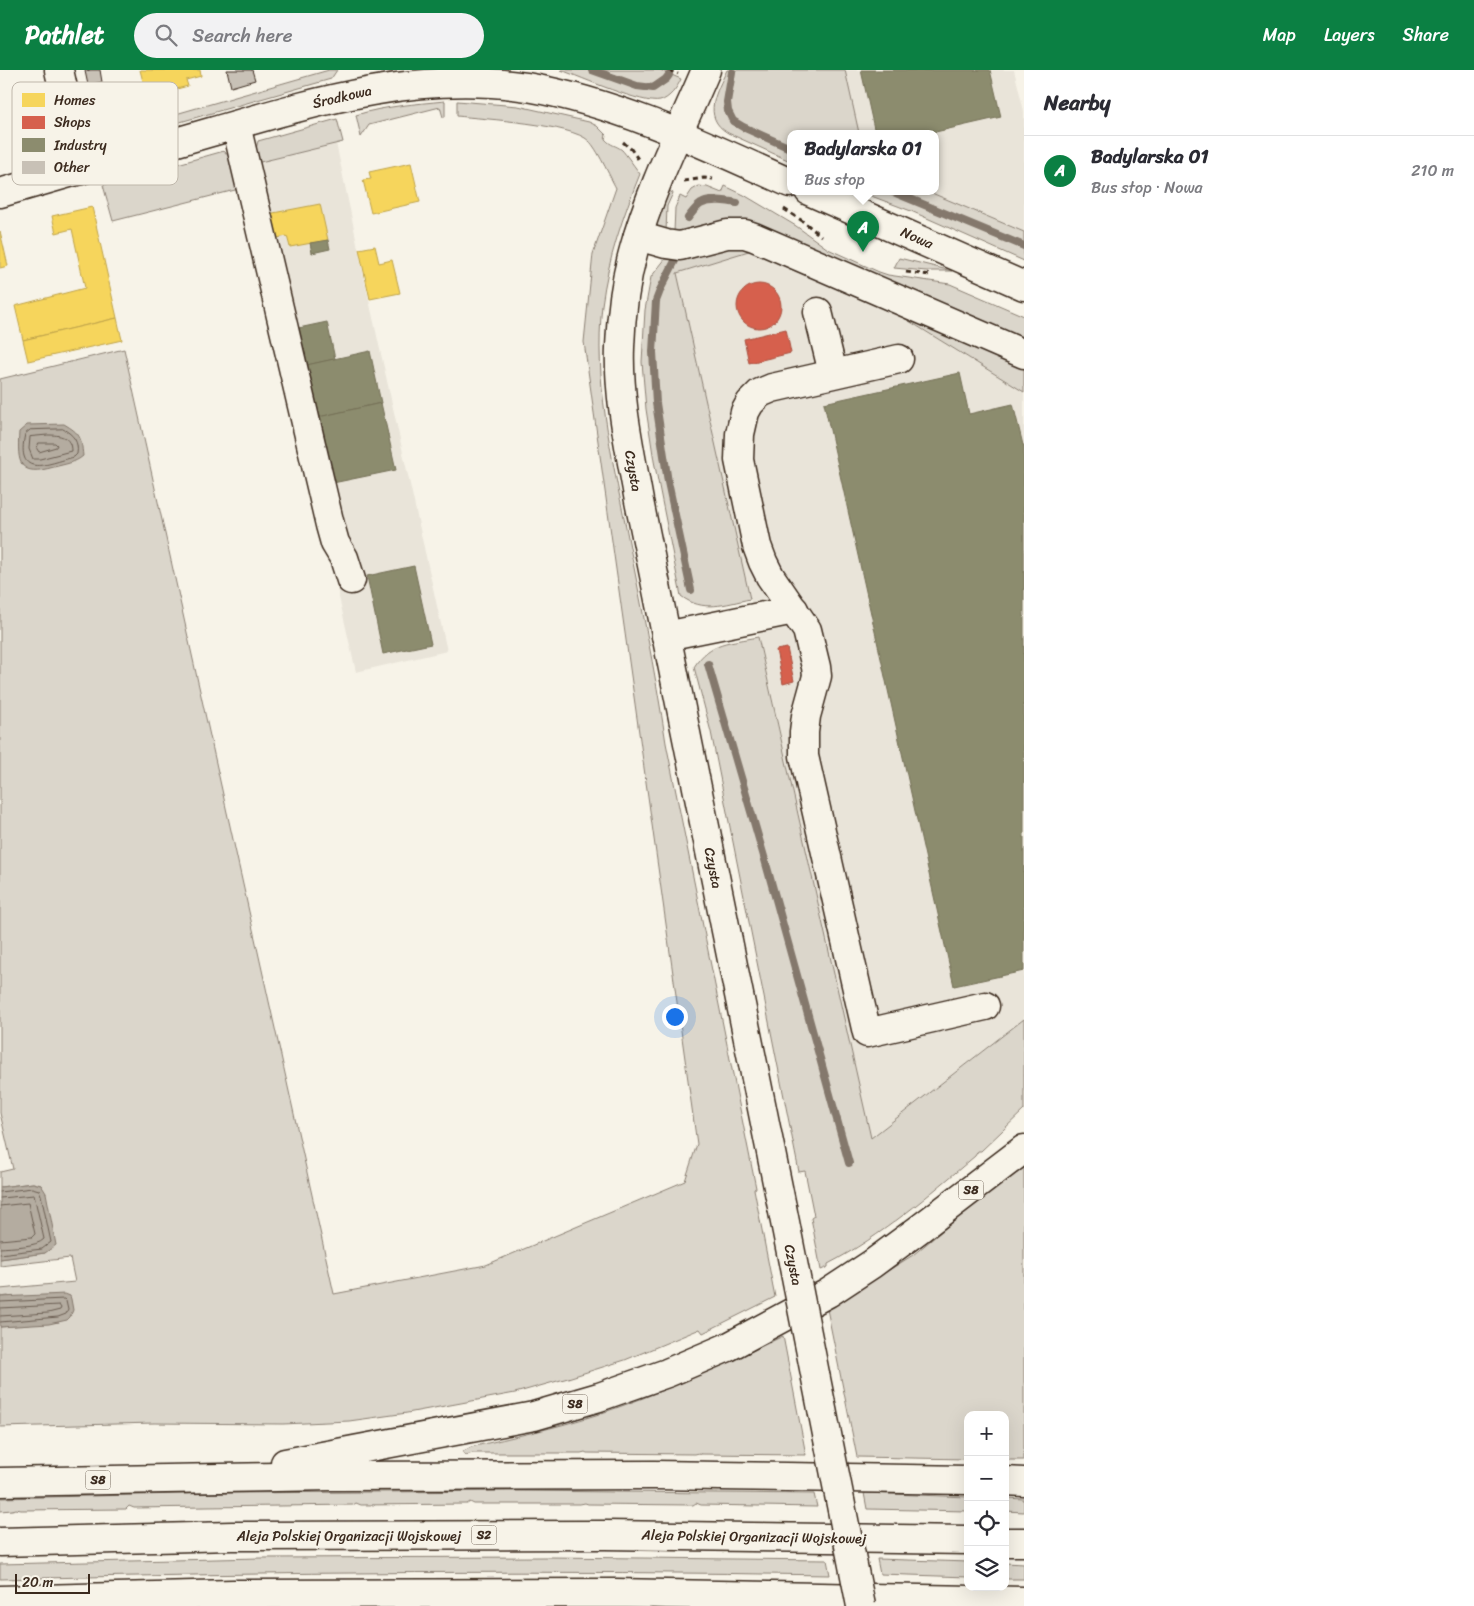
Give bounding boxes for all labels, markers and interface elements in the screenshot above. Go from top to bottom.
search box [134,13,484,58]
text: Pathlet [25,14,104,56]
text: Search here [192,19,292,52]
text: Map [1263,19,1296,51]
text: Layers [1324,19,1375,51]
text: Share [1403,19,1449,51]
icon: search [152,21,180,49]
street label: Środkowa [310,78,374,116]
legend [12,82,178,185]
text: Nearby [1044,84,1110,122]
text: Homes [54,88,96,113]
text: Shops [54,110,91,135]
popup [787,130,939,195]
text: Badylarska 01 [804,132,922,165]
text: Industry [53,133,108,158]
text: Badylarska 01 [1091,140,1209,173]
text: Other [54,155,91,180]
text: A [1055,156,1065,185]
text: 210 m [1411,156,1454,185]
text: Bus stop [804,165,865,194]
text: Bus stop · Nowa [1091,173,1203,202]
pin: A [847,211,879,252]
street label: Nowa [897,220,938,257]
street label: Czysta [617,448,649,494]
street label: Czysta [697,845,729,891]
your location [662,1004,688,1030]
road number: S8 [958,1180,984,1200]
street label: Czysta [777,1242,809,1288]
road number: S8 [562,1395,588,1414]
map controls [964,1411,1009,1591]
button: + [964,1411,1009,1456]
button: − [964,1456,1009,1501]
road number: S8 [86,1470,110,1490]
button: locate [964,1501,1009,1546]
street label: Aleja Polskiej Organizacji Wojskowej [640,1523,867,1551]
street label: Aleja Polskiej Organizacji Wojskowej [236,1524,462,1549]
road number: S2 [472,1526,496,1544]
button: layers [964,1546,1009,1591]
text: 20 m [22,1570,53,1595]
scale bar [15,1571,90,1594]

